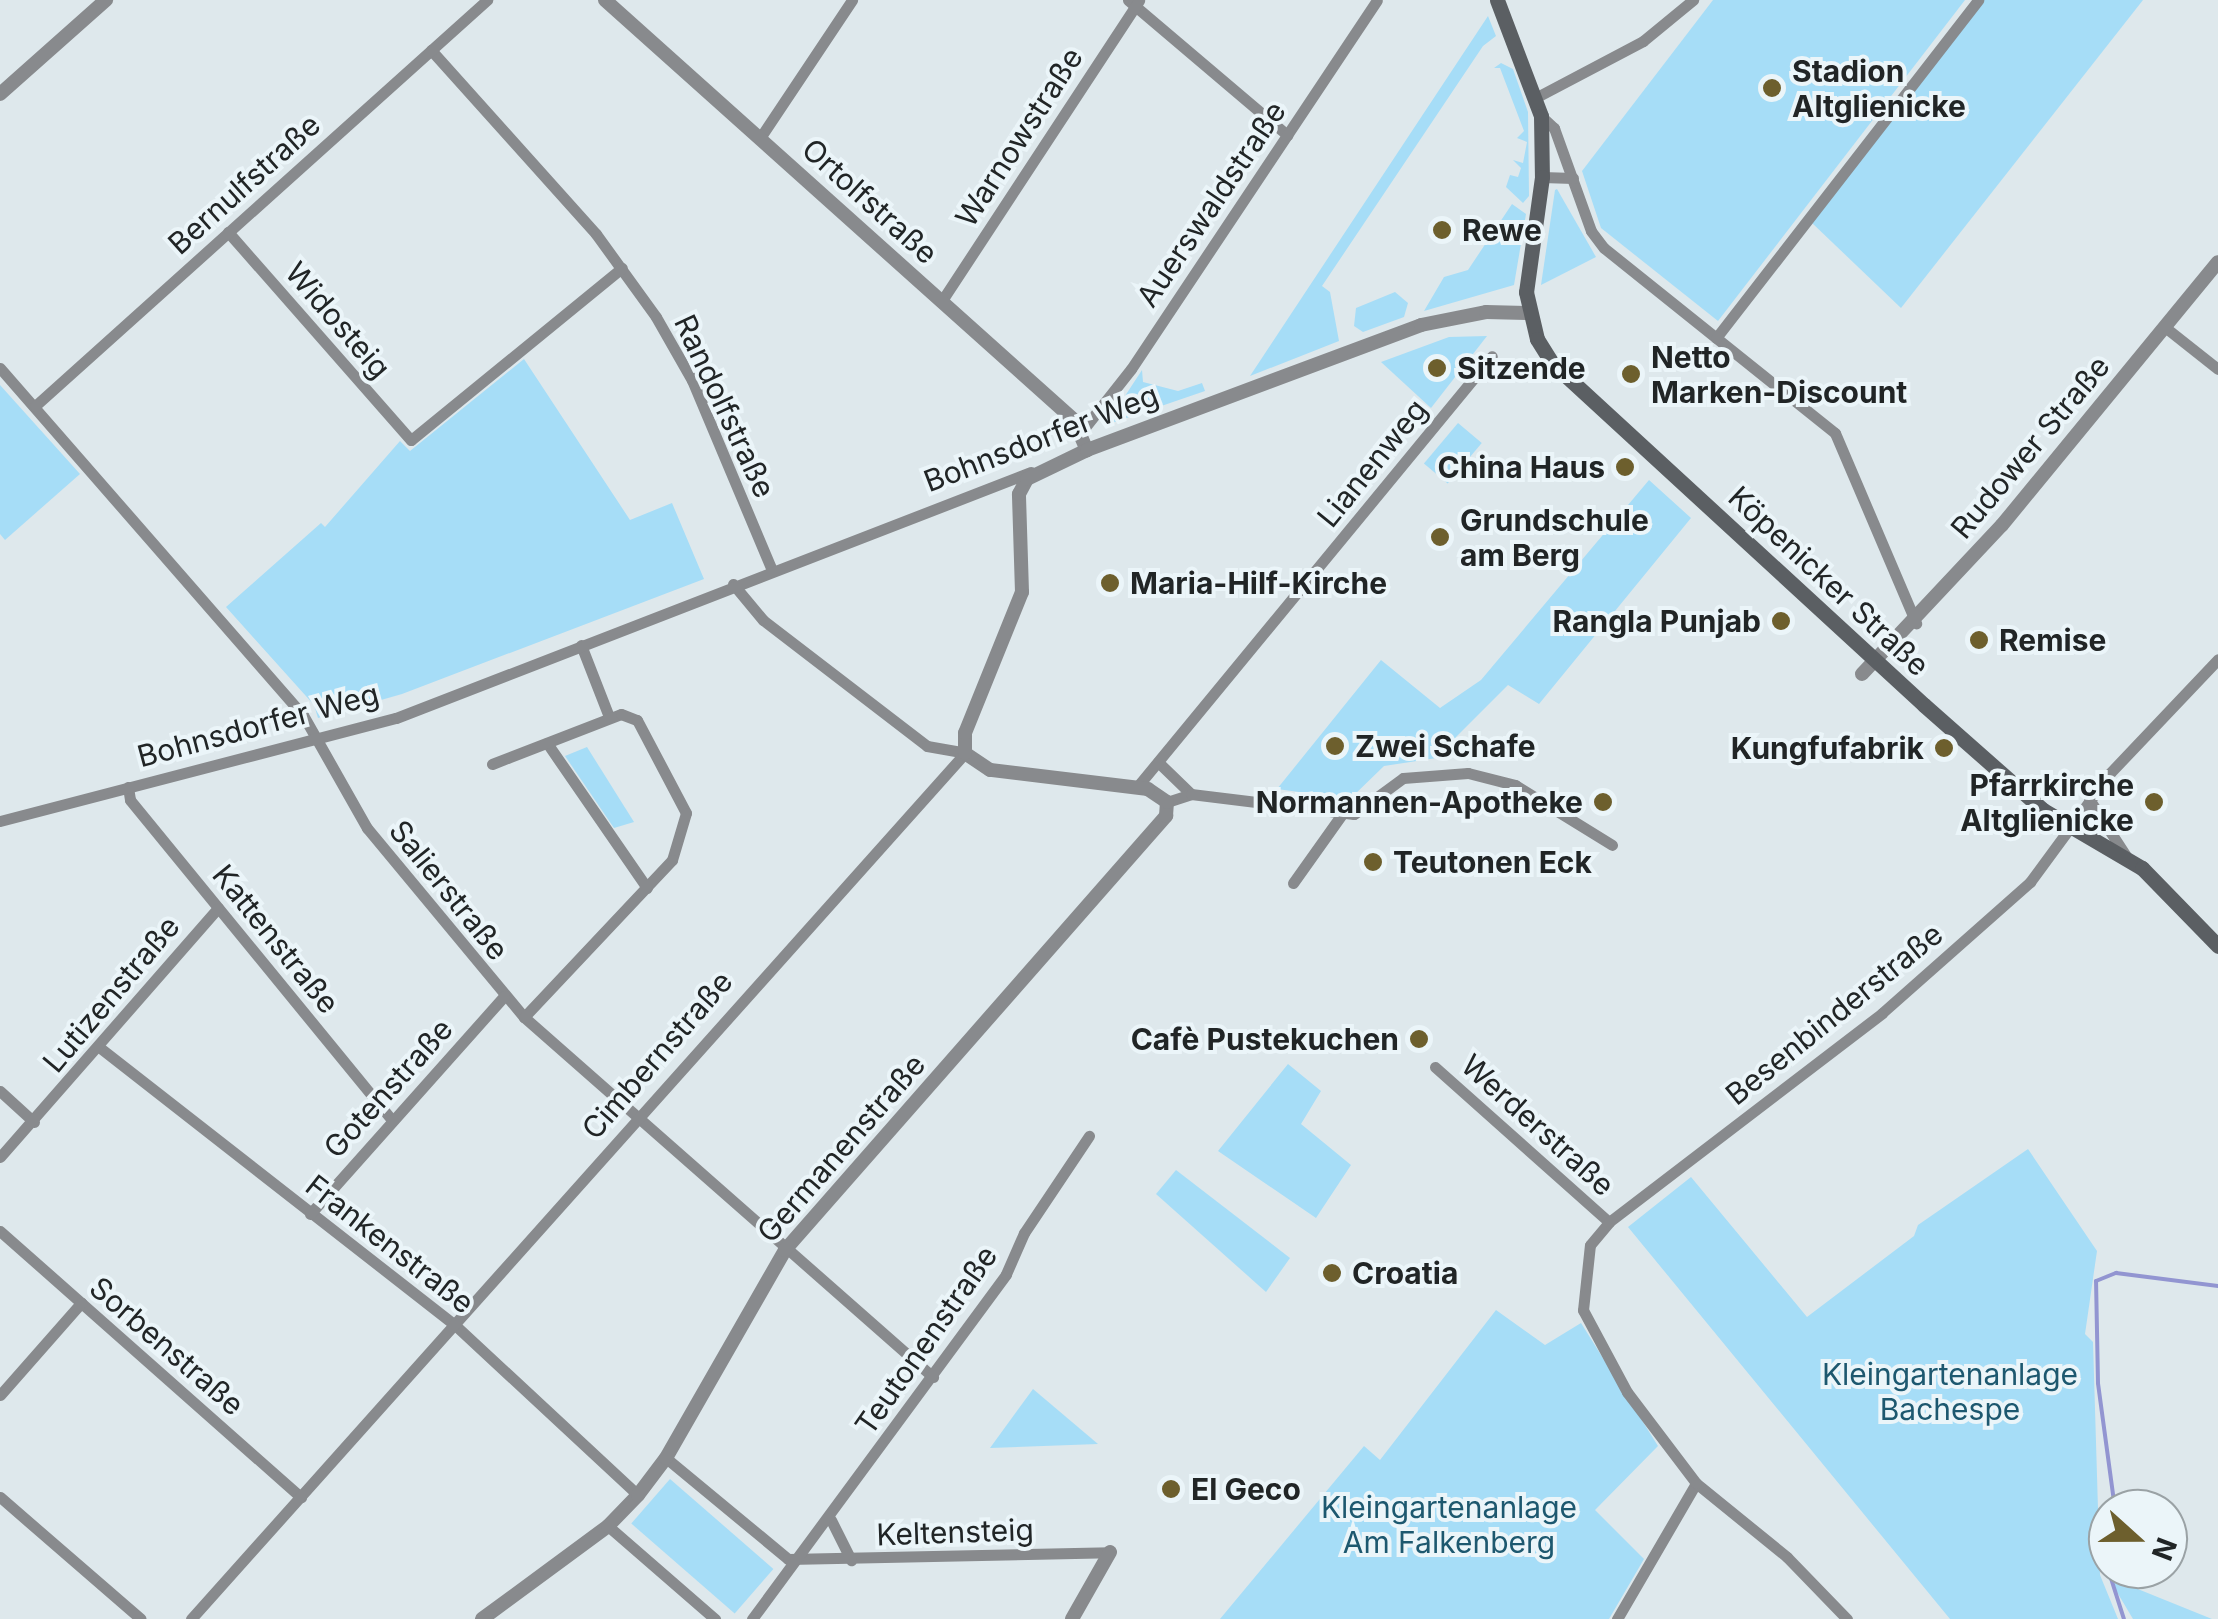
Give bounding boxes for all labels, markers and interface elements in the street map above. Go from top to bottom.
street label: Warnowstraße [948,41,1090,233]
place label: Stadion Altglienicke [1792,53,1966,124]
marker: Stadion Altglienicke [1761,77,1783,99]
street label: Auerswaldstraße [1129,95,1293,313]
street label: Bernulfstraße [161,106,327,262]
street label: Ortolfstraße [795,131,945,271]
place label: Rewe [1462,212,1542,248]
marker: Rewe [1431,219,1453,241]
street label: Widosteig [278,255,398,385]
street label: Randolfstraße [667,309,783,503]
place label: Netto Marken-Discount [1651,339,1907,410]
street label: Rudower Straße [1943,348,2117,546]
place label: Sitzende [1457,350,1586,386]
marker: Sitzende [1426,357,1448,379]
marker: Netto Marken-Discount [1620,363,1642,385]
street label: Bohnsdorfer Weg [919,377,1163,499]
street label: Lianenweg [1310,392,1434,534]
place label: China Haus [1437,449,1605,485]
marker: China Haus [1614,456,1636,478]
street label: Köpenicker Straße [1721,479,1937,683]
place label: Grundschule am Berg [1460,502,1649,572]
marker: Grundschule am Berg [1429,526,1451,548]
place label: Maria-Hilf-Kirche [1130,565,1387,601]
marker: Maria-Hilf-Kirche [1099,572,1121,594]
place label: Rangla Punjab [1552,603,1761,639]
marker: Rangla Punjab [1770,610,1792,632]
place label: Remise [1999,622,2106,658]
marker: Remise [1968,629,1990,651]
street label: Bohnsdorfer Weg [133,675,383,775]
place label: Zwei Schafe [1355,728,1536,764]
place label: Kungfufabrik [1731,730,1924,766]
marker: Zwei Schafe [1324,735,1346,757]
marker: Kungfufabrik [1933,737,1955,759]
place label: Pfarrkirche Altglienicke [1960,767,2134,838]
place label: Normannen-Apotheke [1256,784,1583,820]
marker: Normannen-Apotheke [1592,791,1614,813]
marker: Pfarrkirche Altglienicke [2143,791,2165,813]
street label: Salierstraße [382,813,516,967]
place label: Teutonen Eck [1393,844,1592,880]
marker: Teutonen Eck [1362,851,1384,873]
street label: Kattenstraße [205,858,347,1020]
street label: Lutizenstraße [35,909,187,1079]
street label: Besenbinderstraße [1718,916,1950,1112]
street label: Cimbernstraße [574,964,740,1146]
street label: Gotenstraße [316,1011,460,1165]
place label: Cafè Pustekuchen [1131,1021,1399,1057]
marker: Cafè Pustekuchen [1408,1028,1430,1050]
street label: Germanenstraße [750,1047,932,1249]
street label: Werderstraße [1454,1047,1622,1203]
street label: Frankenstraße [299,1167,481,1321]
street label: Teutonenstraße [847,1239,1005,1441]
place label: Croatia [1352,1255,1458,1291]
marker: Croatia [1321,1262,1343,1284]
street label: Sorbenstraße [83,1269,251,1423]
park label: Kleingartenanlage Bachespe [1822,1356,2078,1426]
place label: El Geco [1191,1471,1301,1507]
marker: El Geco [1160,1478,1182,1500]
park label: Kleingartenanlage Am Falkenberg [1321,1489,1577,1560]
north arrow [2088,1489,2188,1589]
street label: Keltensteig [876,1511,1034,1553]
text: N [2144,1533,2184,1565]

